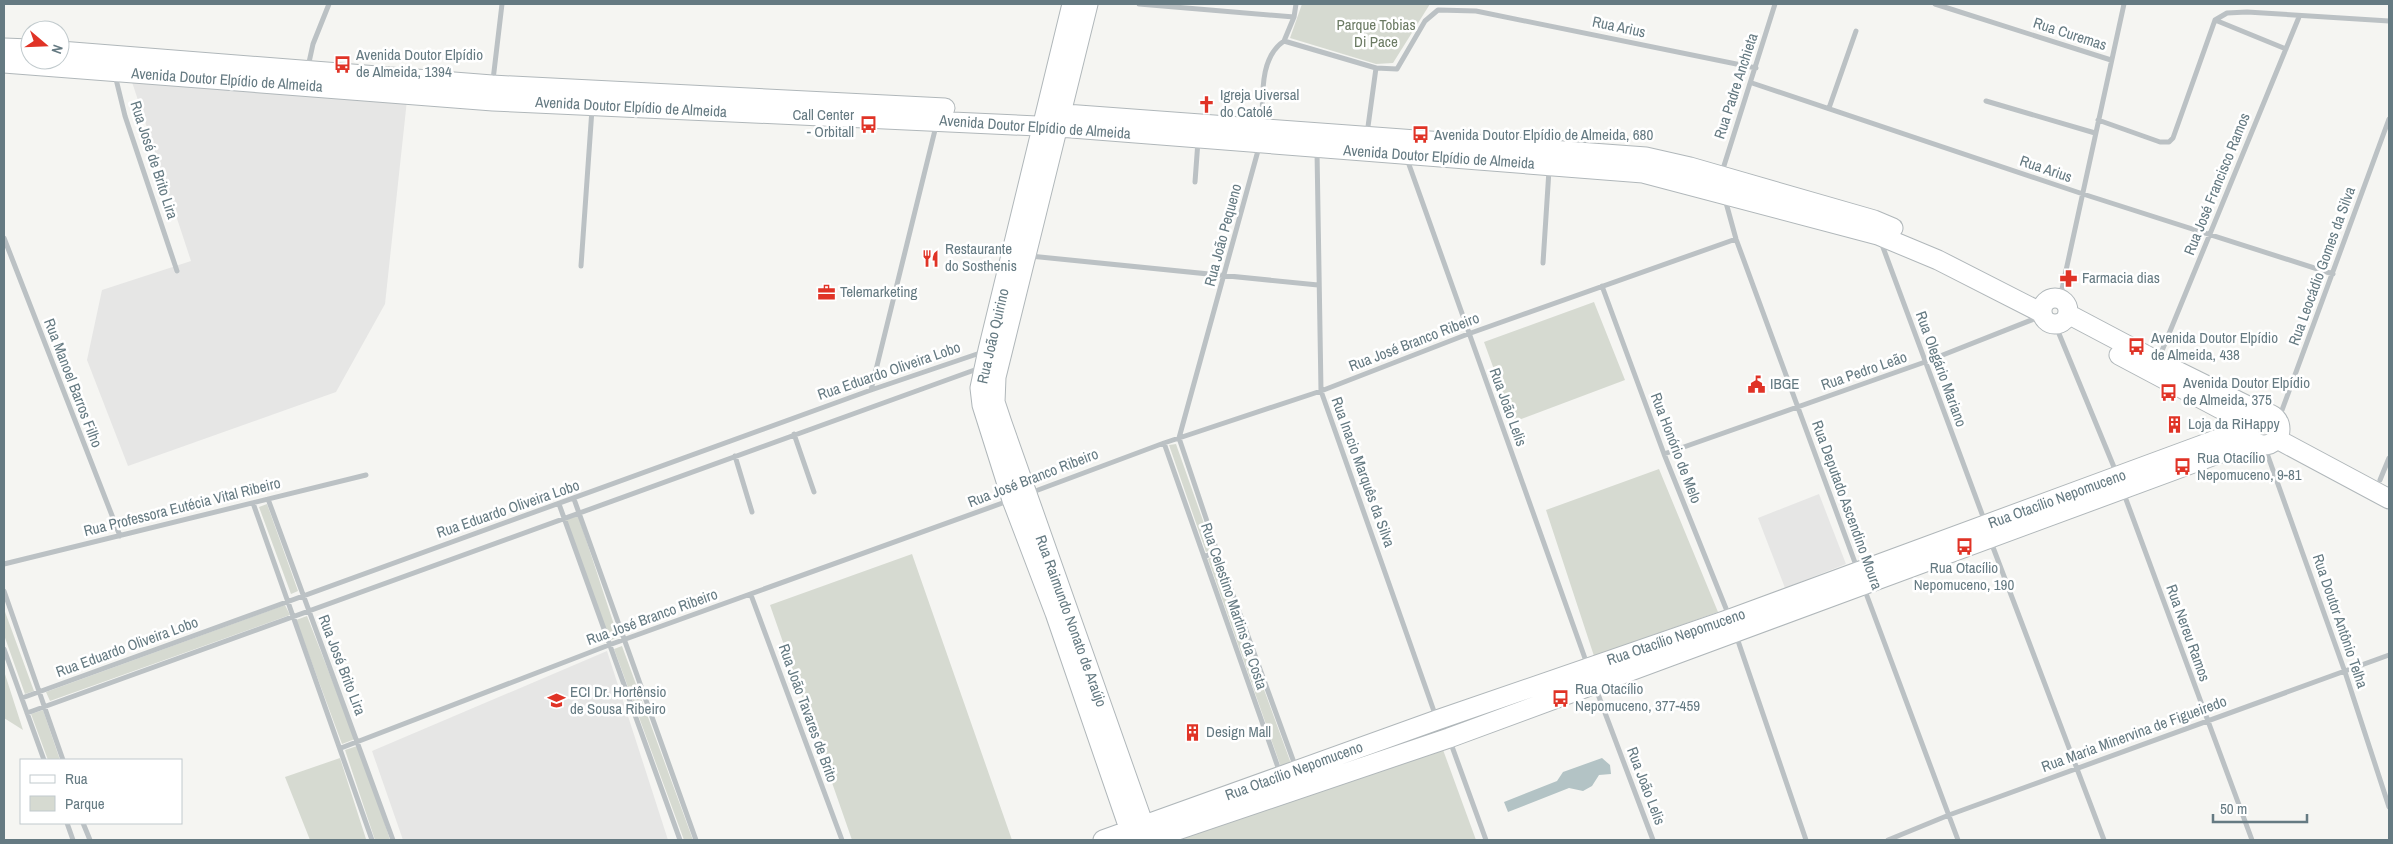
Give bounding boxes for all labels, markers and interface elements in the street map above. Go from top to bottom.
street label: Rua Arius [1591,11,1648,42]
street label: Rua Curemas [2031,12,2109,55]
park label: Parque Tobias Di Pace [1336,14,1416,52]
north arrow [20,20,70,70]
street label: Rua Padre Anchieta [1709,30,1763,141]
text: N [47,42,67,56]
place label: Avenida Doutor Elpídio de Almeida, 1394 [355,44,483,82]
bus stop icon: Avenida Doutor Elpídio de Almeida, 1394 [332,54,352,74]
street label: Avenida Doutor Elpídio de Almeida [130,62,324,97]
place label: Igreja Uiversal do Catolé [1220,84,1299,122]
street label: Avenida Doutor Elpídio de Almeida [534,91,728,122]
church icon: Igreja Uiversal do Catolé [1196,94,1216,114]
street label: Rua José de Brito Lira [125,98,184,222]
place label: Call Center - Orbitall [792,104,854,142]
street label: Avenida Doutor Elpídio de Almeida [938,109,1132,144]
street label: Rua José Francisco Ramos [2178,110,2255,258]
bus stop icon: Call Center - Orbitall [858,114,878,134]
place label: Avenida Doutor Elpídio de Almeida, 680 [1433,124,1653,145]
bus stop icon: Avenida Doutor Elpídio de Almeida, 680 [1410,125,1430,145]
street label: Avenida Doutor Elpídio de Almeida [1342,139,1536,174]
street label: Rua Arius [2017,150,2075,187]
street label: Rua João Pequeno [1199,181,1246,288]
street label: Rua Leocádio Gomes da Silva [2283,183,2360,348]
place label: Restaurante do Sosthenis [945,238,1017,276]
restaurant icon: Restaurante do Sosthenis [921,248,941,268]
place label: Farmacia dias [2082,267,2160,288]
pharmacy icon: Farmacia dias [2058,268,2078,288]
place label: Telemarketing [840,281,917,302]
office icon: Telemarketing [816,282,836,302]
street label: Rua João Quirino [971,286,1014,386]
street label: Rua José Branco Ribeiro [1346,307,1482,376]
street label: Rua Olegário Mariano [1911,308,1972,430]
street label: Rua Manoel Barros Filho [39,315,108,451]
place label: Avenida Doutor Elpídio de Almeida, 438 [2150,327,2278,365]
street label: Rua Eduardo Oliveira Lobo [815,336,963,405]
bus stop icon: Avenida Doutor Elpídio de Almeida, 438 [2127,337,2147,357]
street label: Rua Pedro Leão [1818,346,1910,395]
street label: Rua João Lelis [1485,365,1532,449]
place label: Avenida Doutor Elpídio de Almeida, 375 [2182,372,2310,410]
place label: IBGE [1770,373,1799,394]
public building icon: IBGE [1746,374,1766,394]
bus stop icon: Avenida Doutor Elpídio de Almeida, 375 [2159,382,2179,402]
street label: Rua Honório de Melo [1646,389,1707,506]
street label: Rua Inacio Marquês da Silva [1326,394,1401,550]
place label: Loja da RiHappy [2188,413,2280,434]
building icon: Loja da RiHappy [2164,414,2184,434]
street label: Rua Deputado Ascendino Moura [1807,417,1888,592]
street label: Rua José Branco Ribeiro [965,443,1101,512]
place label: Rua Otacílio Nepomuceno, 9-81 [2197,447,2302,485]
bus stop icon: Rua Otacílio Nepomuceno, 9-81 [2173,457,2193,477]
street label: Rua Otacílio Nepomuceno [1985,464,2129,533]
street label: Rua Professora Eutécia Vital Ribeiro [81,472,283,541]
street label: Rua Eduardo Oliveira Lobo [434,474,582,543]
street label: Rua Celestino Martins da Costa [1196,520,1273,692]
street label: Rua Raimundo Nonato de Araújo [1031,532,1112,710]
bus stop icon: Rua Otacílio Nepomuceno, 190 [1954,537,1974,557]
street label: Rua Doutor Antônio Telha [2308,551,2373,691]
place label: Rua Otacílio Nepomuceno, 190 [1914,557,2014,595]
street label: Rua Nereu Ramos [2161,581,2216,684]
street label: Rua José Branco Ribeiro [583,583,720,650]
street label: Rua Otacílio Nepomuceno [1604,603,1748,670]
street label: Rua Eduardo Oliveira Lobo [53,611,201,682]
street label: Rua José Brito Lira [314,612,371,718]
street label: Rua João Tavares de Brito [774,641,843,785]
place label: Rua Otacílio Nepomuceno, 377-459 [1575,678,1700,716]
place label: ECI Dr. Hortênsio de Sousa Ribeiro [570,681,667,719]
bus stop icon: Rua Otacílio Nepomuceno, 377-459 [1551,688,1571,708]
street label: Rua Maria Minervina de Figueiredo [2038,690,2229,777]
school or university icon: ECI Dr. Hortênsio de Sousa Ribeiro [546,691,566,711]
place label: Design Mall [1206,721,1271,742]
building icon: Design Mall [1182,722,1202,742]
street label: Rua Otacílio Nepomuceno [1222,736,1366,805]
street label: Rua João Lelis [1622,744,1671,828]
legend [20,759,182,824]
text: Rua [65,768,88,789]
scale bar [2213,792,2307,824]
text: Parque [65,793,105,814]
text: 50 m [2220,798,2247,819]

